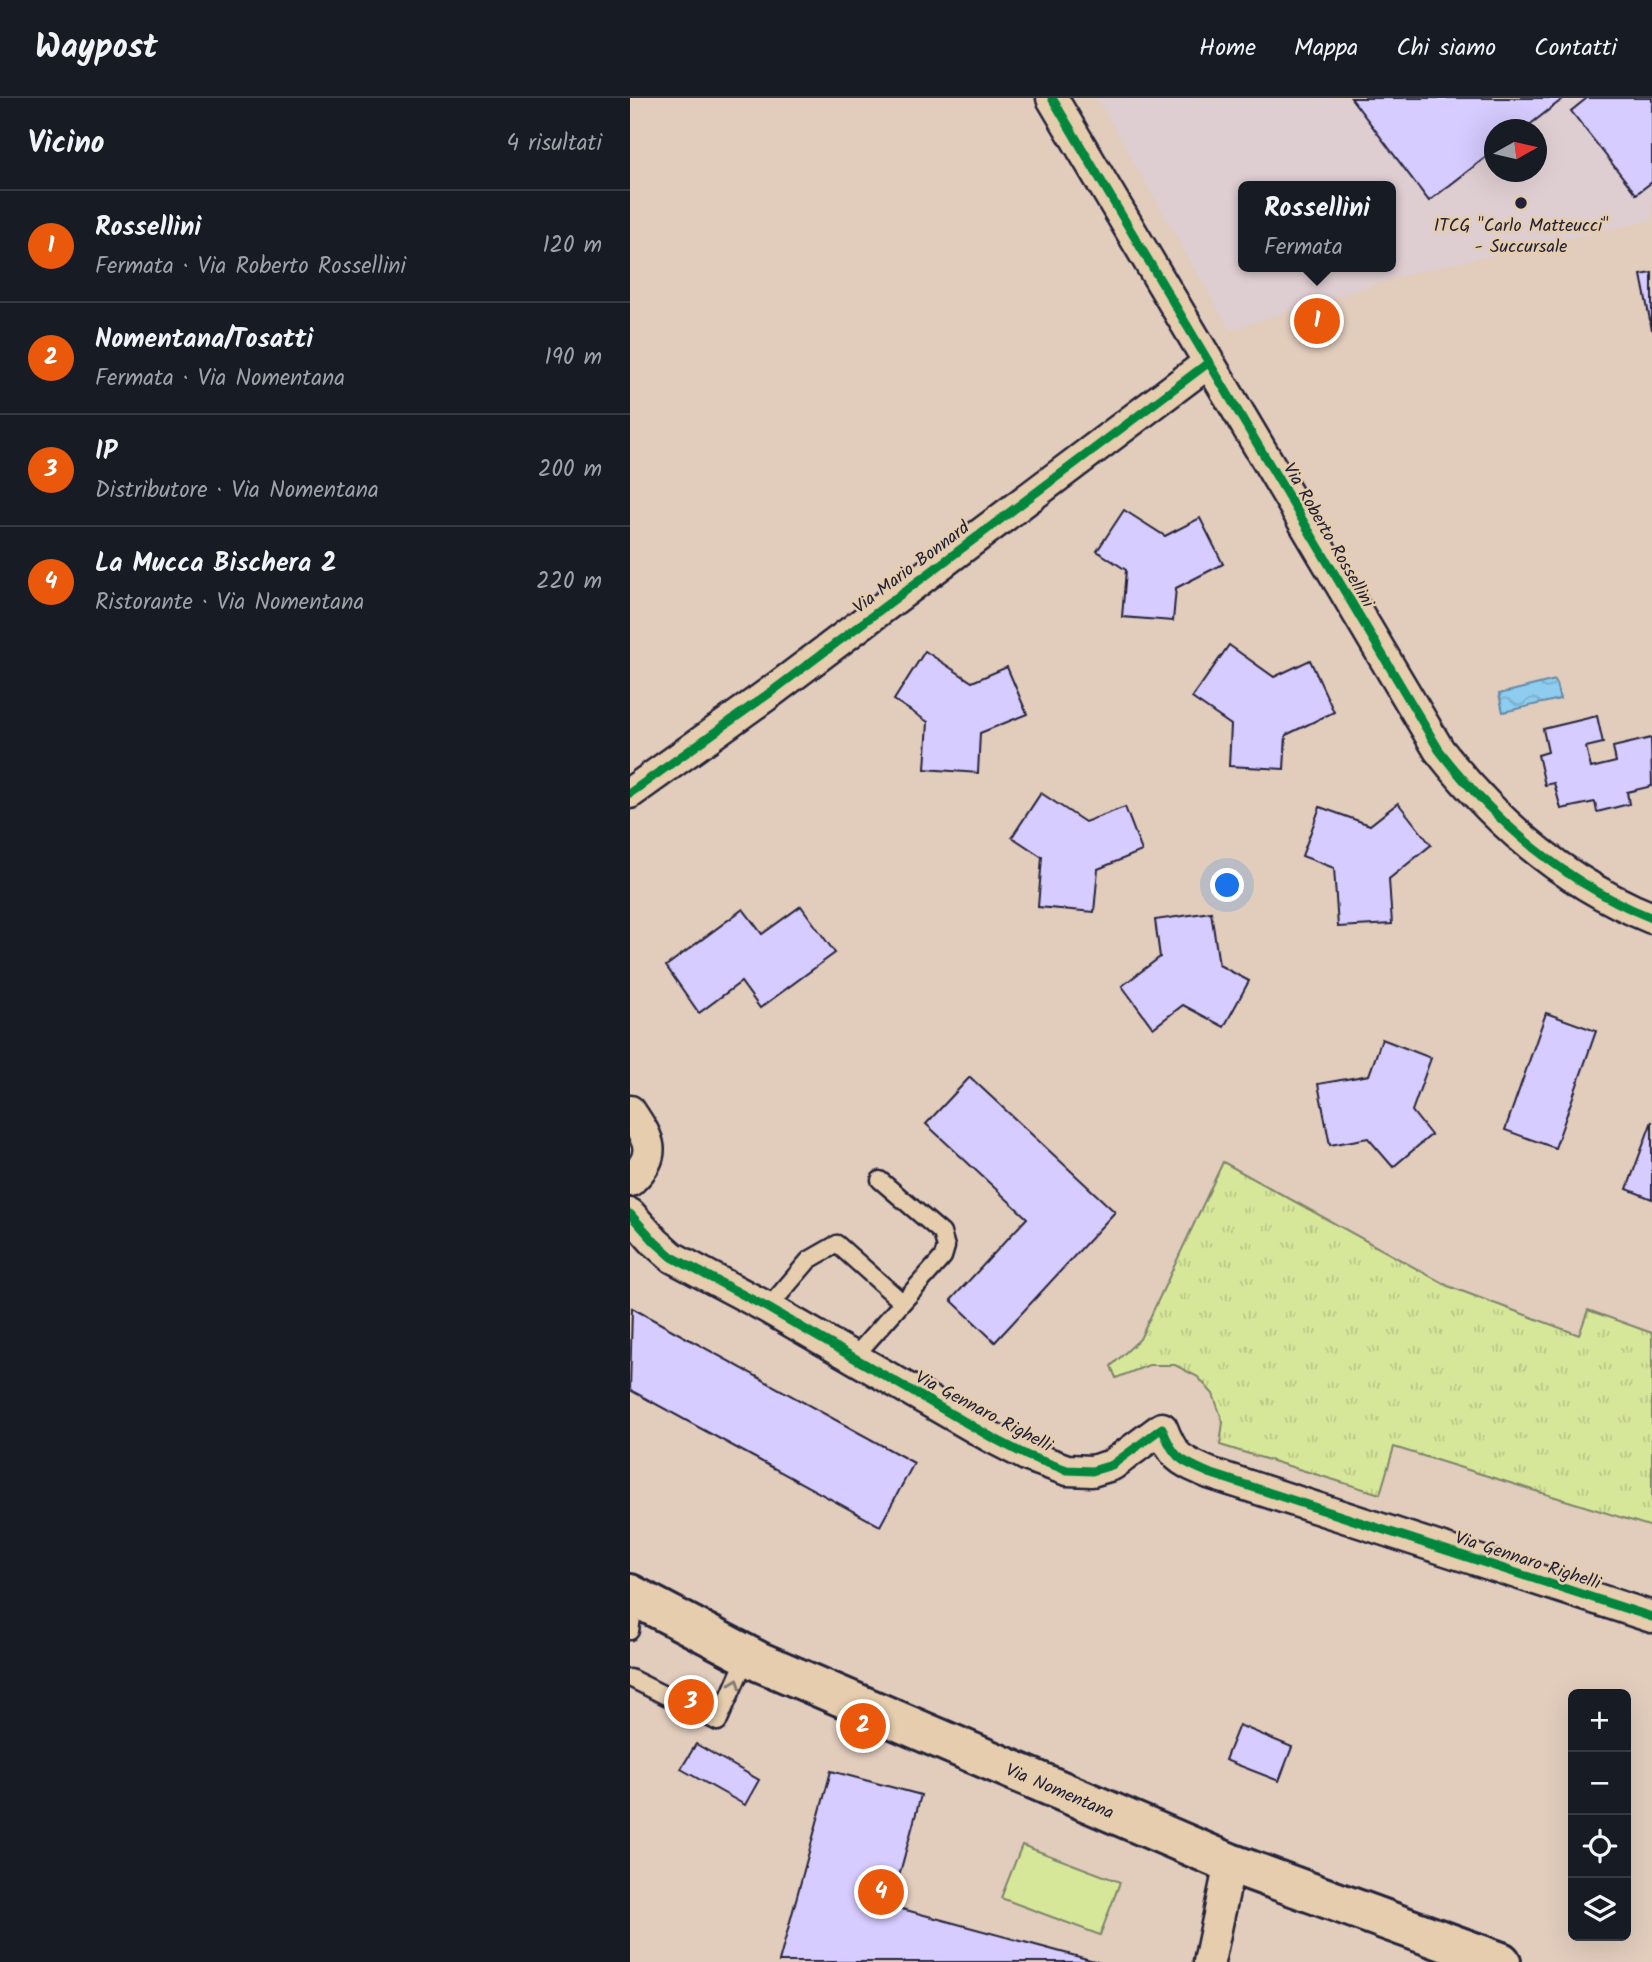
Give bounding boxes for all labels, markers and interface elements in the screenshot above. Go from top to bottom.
text: Waypost [35,22,158,75]
text: Home [1199,29,1256,68]
text: Mappa [1294,29,1358,68]
text: Chi siamo [1396,29,1496,68]
text: Contatti [1534,29,1617,68]
north arrow [1484,119,1547,182]
text: Vicino [28,120,105,168]
text: 4 risultati [506,126,602,162]
popup [1238,181,1396,272]
text: Rossellini [1264,188,1370,230]
marker: ITCG "Carlo Matteucci" - Succursale [1513,195,1529,211]
text: Rossellini [95,207,201,249]
place label: ITCG "Carlo Matteucci" - Succursale [1434,212,1608,262]
text: 1 [48,228,54,264]
text: 120 m [542,228,602,264]
text: Fermata [1264,230,1343,266]
text: Fermata · Via Roberto Rossellini [95,249,406,285]
pin: 1 [1294,295,1340,347]
text: Nomentana/Tosatti [95,319,313,361]
text: 2 [44,340,58,376]
text: 190 m [545,340,602,376]
text: Fermata · Via Nomentana [95,361,345,397]
text: IP [95,431,117,473]
text: 3 [45,452,57,488]
text: 200 m [538,452,602,488]
street label: Via Roberto Rossellini [1274,458,1381,614]
text: Distributore · Via Nomentana [95,473,379,509]
street label: Via Mario Bonnard [847,514,977,622]
text: La Mucca Bischera 2 [95,543,336,585]
text: 4 [45,564,57,600]
text: 220 m [536,564,602,600]
text: Ristorante · Via Nomentana [95,585,364,621]
your location [1210,868,1244,902]
street label: Via Gennaro Righelli [909,1364,1058,1461]
street label: Via Gennaro Righelli [1451,1524,1605,1599]
pin: 3 [668,1676,714,1728]
one-way arrow [728,1677,742,1690]
map controls [1568,1689,1631,1941]
button: + [1568,1689,1631,1752]
pin: 2 [840,1700,886,1752]
button: − [1568,1752,1631,1815]
street label: Via Nomentana [1001,1757,1118,1828]
button: locate [1568,1815,1631,1878]
pin: 4 [858,1866,904,1918]
button: layers [1568,1878,1631,1941]

